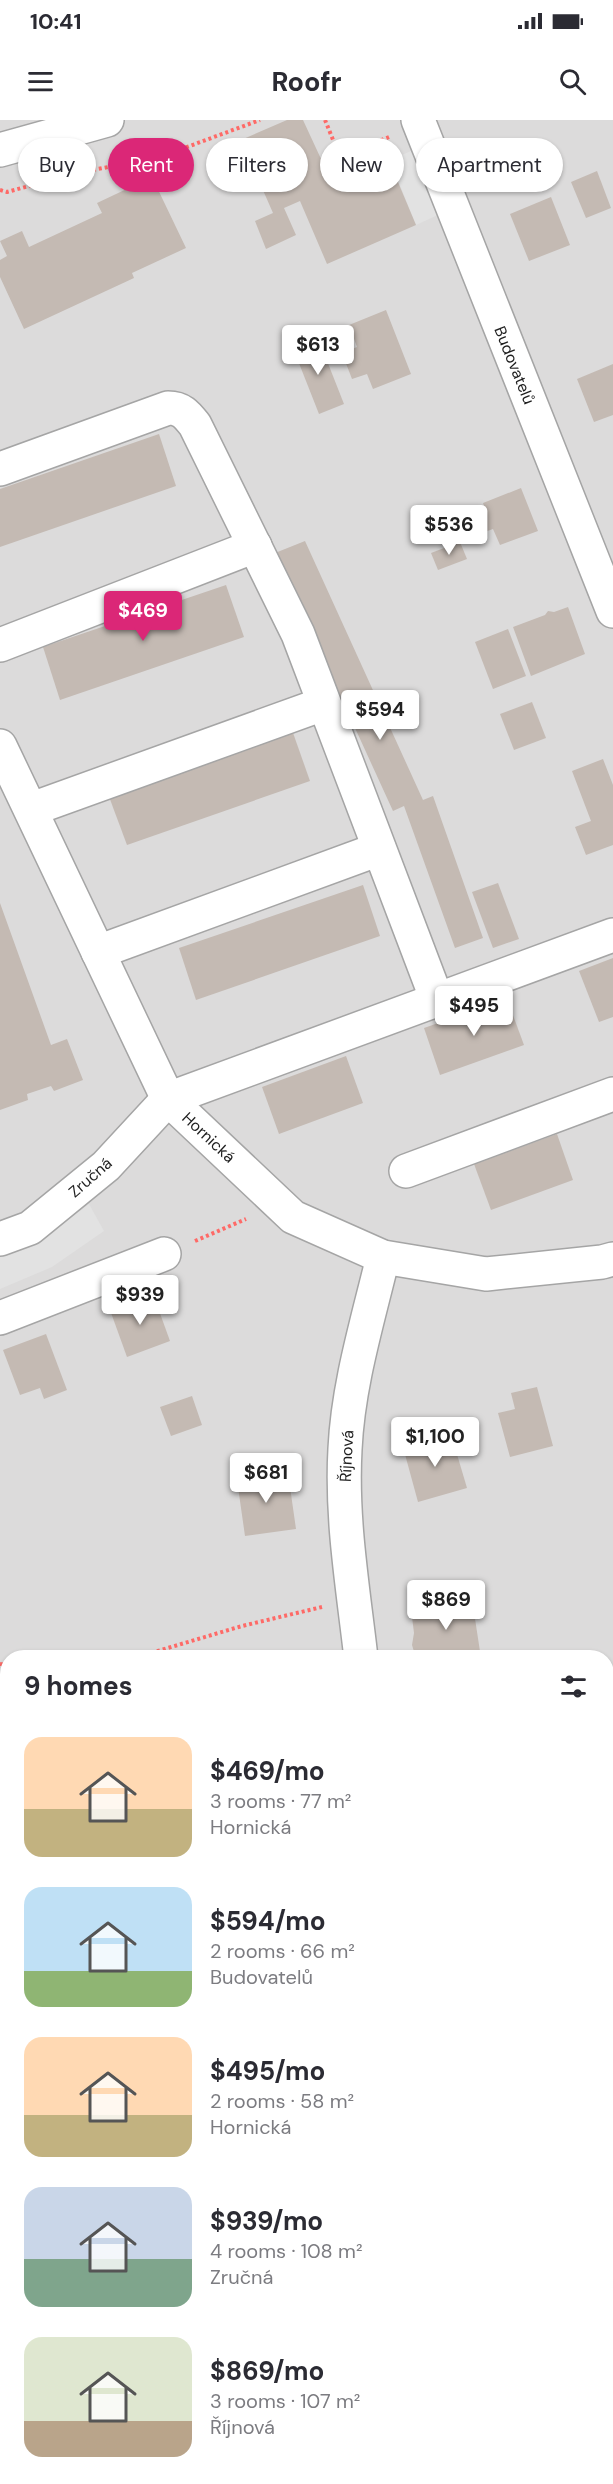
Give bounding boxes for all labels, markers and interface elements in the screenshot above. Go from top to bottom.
text: 10:41 [30,7,81,36]
text: Roofr [271,64,342,99]
icon: menu [24,65,57,98]
icon: search [556,65,589,98]
chip: Buy [18,138,96,192]
chip: Rent [108,138,194,192]
chip: Filters [206,138,308,192]
chip: New [320,138,404,192]
chip: Apartment [416,138,563,192]
street label: Budovatelů [489,323,540,407]
pin: $613 [282,325,354,376]
text: $613 [296,331,340,357]
pin: $536 [413,505,485,556]
text: $536 [424,511,474,537]
pin: $469 [107,591,179,642]
text: $469 [118,597,168,623]
pin: $594 [344,690,416,741]
text: $594 [355,696,405,722]
pin: $495 [438,986,510,1037]
text: $495 [449,992,499,1018]
street label: Hornická [178,1107,240,1167]
street label: Zručná [64,1153,116,1202]
pin: $939 [104,1275,176,1326]
text: $939 [116,1281,164,1307]
pin: $1,100 [386,1417,484,1468]
text: $1,100 [405,1423,465,1449]
street label: Říjnová [335,1430,358,1483]
pin: $681 [230,1453,302,1504]
text: $681 [244,1459,288,1485]
pin: $869 [410,1580,482,1631]
text: $869 [421,1586,471,1612]
text: 9 homes [24,1669,133,1703]
icon: filters [557,1670,590,1703]
text: $469/mo [210,1754,325,1788]
icon: home [72,1761,144,1833]
text: 3 rooms · 77 m² [210,1788,351,1814]
text: Hornická [210,1814,291,1840]
text: $594/mo [210,1904,326,1938]
icon: home [72,1911,144,1983]
text: 2 rooms · 66 m² [210,1938,355,1964]
text: Budovatelů [210,1964,313,1990]
text: $495/mo [210,2054,325,2088]
icon: home [72,2061,144,2133]
text: 2 rooms · 58 m² [210,2088,354,2114]
text: Hornická [210,2114,291,2140]
text: $939/mo [210,2204,323,2238]
icon: home [72,2211,144,2283]
text: 4 rooms · 108 m² [210,2238,362,2264]
text: Zručná [210,2264,273,2290]
text: $869/mo [210,2354,324,2388]
icon: home [72,2361,144,2433]
text: 3 rooms · 107 m² [210,2388,360,2414]
text: Říjnová [210,2414,275,2440]

